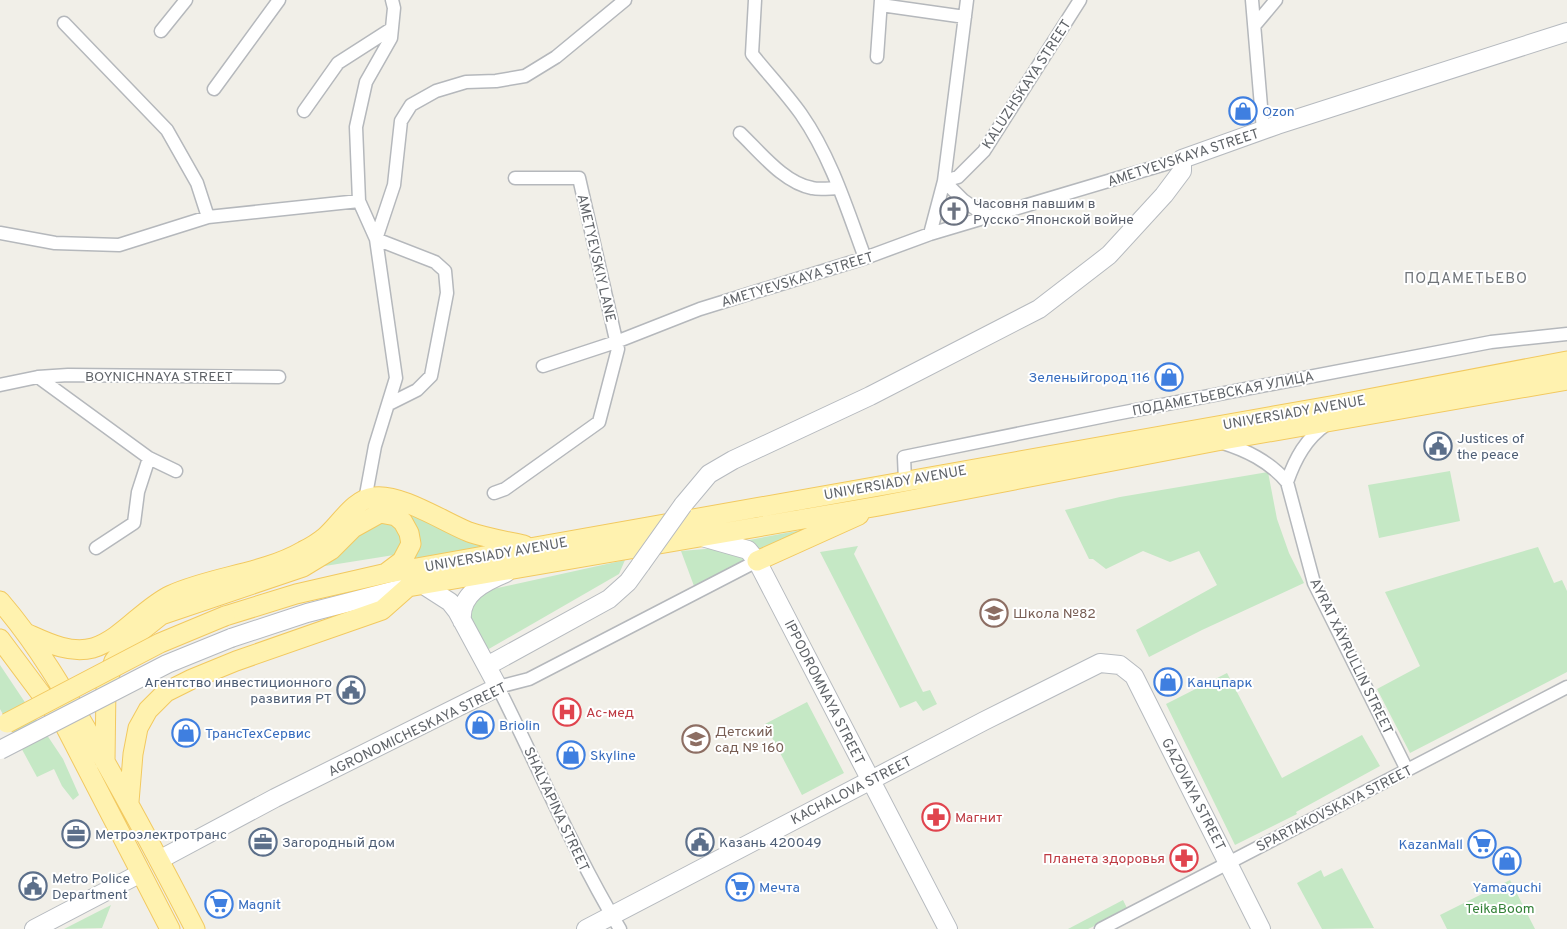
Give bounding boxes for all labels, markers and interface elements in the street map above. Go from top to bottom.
street label: KALUZHSKAYA STREET [979,17,1075,153]
shop icon: Ozon [1228,96,1258,126]
place label: Ozon [1262,104,1295,121]
street label: AMETYEVSKAYA STREET [1105,126,1262,191]
street label: AMETYEVSKIY LANE [573,193,619,324]
church icon: Часовня павшим в Русско-Японской войне [939,196,969,226]
place label: Часовня павшим в Русско-Японской войне [973,196,1134,229]
street label: AMETYEVSKAYA STREET [719,249,876,312]
district label: ПОДАМЕТЬЕВО [1404,270,1528,289]
shop icon: Зеленыйгород 116 [1154,362,1184,392]
street label: BOYNICHNAYA STREET [85,369,233,386]
street label: ПОДАМЕТЬЕВСКАЯ УЛИЦА [1131,369,1316,420]
place label: Зеленыйгород 116 [1028,370,1150,387]
street label: UNIVERSIADY AVENUE [1222,393,1367,434]
public building icon: Justices of the peace [1423,431,1453,461]
place label: Justices of the peace [1457,431,1525,464]
street label: UNIVERSIADY AVENUE [823,463,968,504]
street label: UNIVERSIADY AVENUE [424,535,569,576]
street label: AYRAT XÄYRULLIN STREET [1305,575,1397,738]
school or university icon: Школа №82 [979,598,1009,628]
place label: Школа №82 [1013,606,1096,623]
street label: IPPODROMNAYA STREET [780,618,868,768]
shop icon: Канцпарк [1153,667,1183,697]
place label: Агентство инвестиционного развития РТ [144,675,332,708]
public building icon: Агентство инвестиционного развития РТ [336,675,366,705]
place label: Канцпарк [1187,675,1252,692]
street label: AGRONOMICHESKAYA STREET [326,680,510,781]
hospital icon: Ас-мед [552,697,582,727]
place label: Ас-мед [586,705,634,722]
shop icon: Briolin [465,710,495,740]
shop icon: ТрансТехСервис [171,718,201,748]
place label: Briolin [499,718,540,735]
school or university icon: Детский сад № 160 [681,724,711,754]
place label: Детский сад № 160 [715,724,784,757]
place label: ТрансТехСервис [205,726,311,743]
street label: GAZOVAYA STREET [1157,736,1228,854]
shop icon: Skyline [556,740,586,770]
street label: SHALYAPINA STREET [519,745,592,875]
place label: Skyline [590,748,636,765]
street label: KACHALOVA STREET [788,753,915,829]
street label: SPARTAKOVSKAYA STREET [1254,763,1416,856]
pharmacy icon: Магнит [921,802,951,832]
place label: Магнит [955,810,1002,827]
office icon: Метроэлектротранс [61,819,91,849]
place label: Метроэлектротранс [95,827,227,844]
office icon: Загородный дом [248,827,278,857]
public building icon: Казань 420049 [685,827,715,857]
supermarket icon: KazanMall [1467,829,1497,859]
place label: Загородный дом [282,835,395,852]
place label: Казань 420049 [719,835,822,852]
place label: KazanMall [1399,837,1463,854]
pharmacy icon: Планета здоровья [1169,843,1199,873]
shop icon: Yamaguchi [1492,846,1522,876]
place label: Планета здоровья [1043,851,1165,868]
public building icon: Metro Police Department [18,871,48,901]
place label: Metro Police Department [52,871,130,904]
supermarket icon: Мечта [725,872,755,902]
place label: Мечта [759,880,800,897]
place label: Yamaguchi [1472,880,1542,897]
supermarket icon: Magnit [204,889,234,919]
place label: Magnit [238,897,281,914]
park label: TeikaBoom [1465,901,1535,918]

